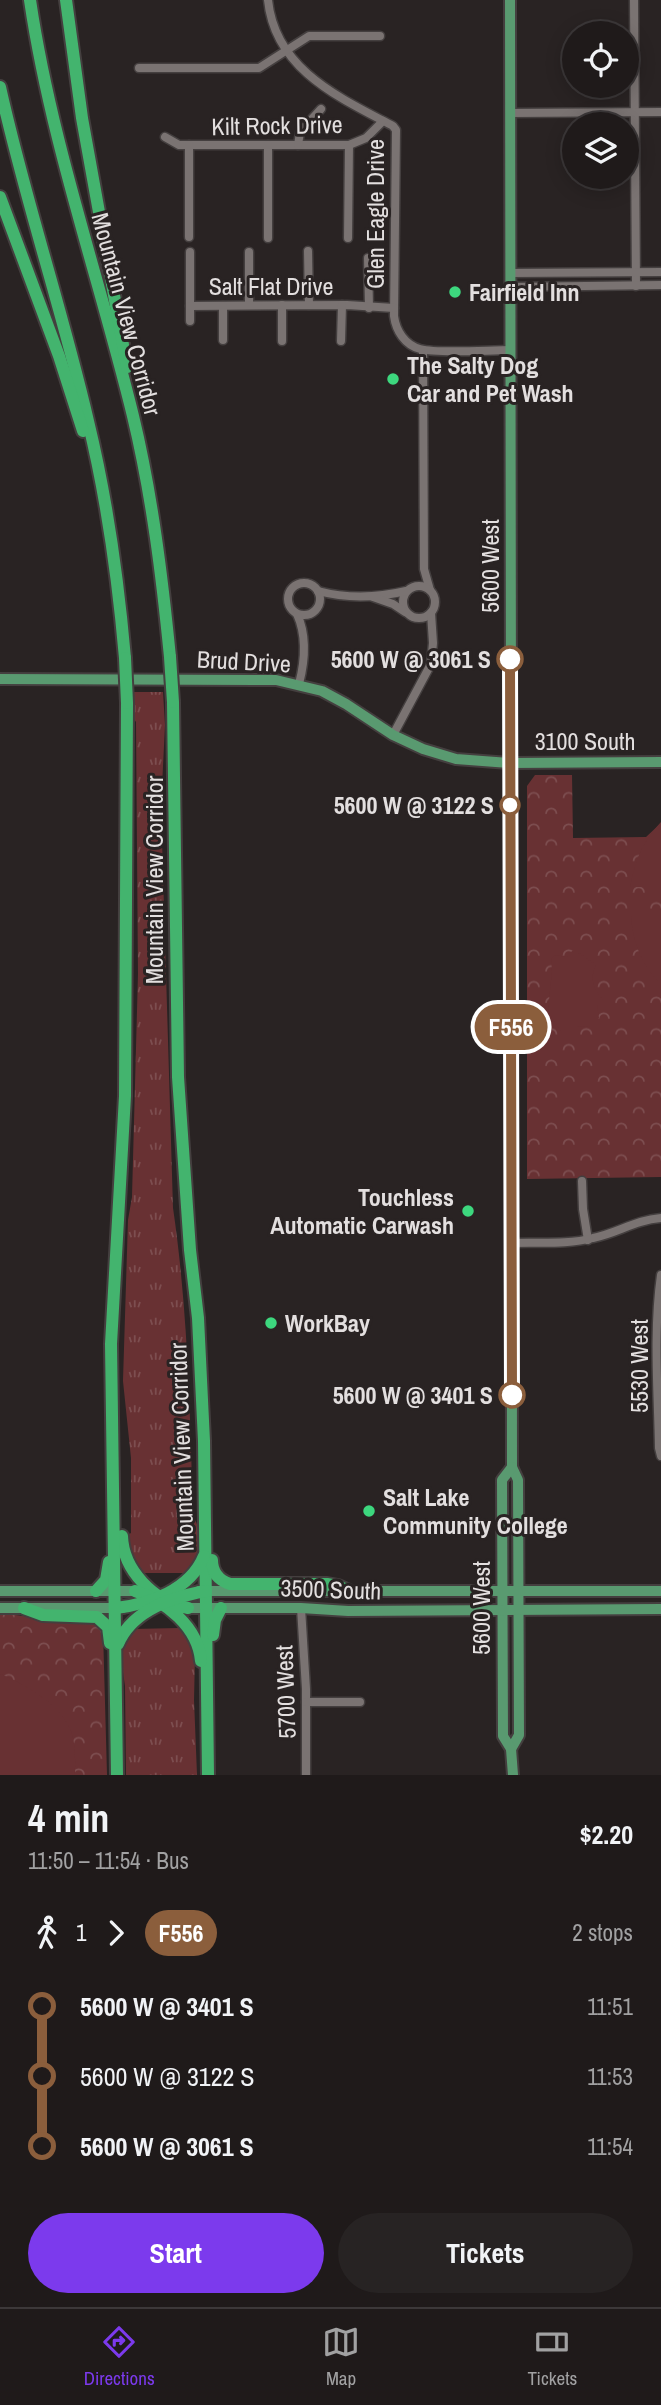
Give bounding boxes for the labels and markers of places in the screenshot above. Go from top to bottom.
place label: Fairfield Inn [469,276,580,308]
marker: Fairfield Inn [447,284,463,300]
place label: The Salty Dog Car and Pet Wash [407,349,574,409]
marker: The Salty Dog Car and Pet Wash [385,371,401,387]
place label: 5600 W @ 3061 S [331,643,491,675]
marker: 5600 W @ 3061 S [497,646,523,672]
place label: 5600 W @ 3122 S [334,789,494,821]
marker: 5600 W @ 3122 S [500,795,520,815]
place label: Touchless Automatic Carwash [270,1181,454,1241]
marker: Touchless Automatic Carwash [460,1203,476,1219]
place label: WorkBay [285,1307,370,1339]
marker: WorkBay [263,1315,279,1331]
place label: 5600 W @ 3401 S [333,1379,493,1411]
marker: 5600 W @ 3401 S [499,1382,525,1408]
place label: Salt Lake Community College [383,1481,568,1541]
marker: Salt Lake Community College [361,1503,377,1519]

